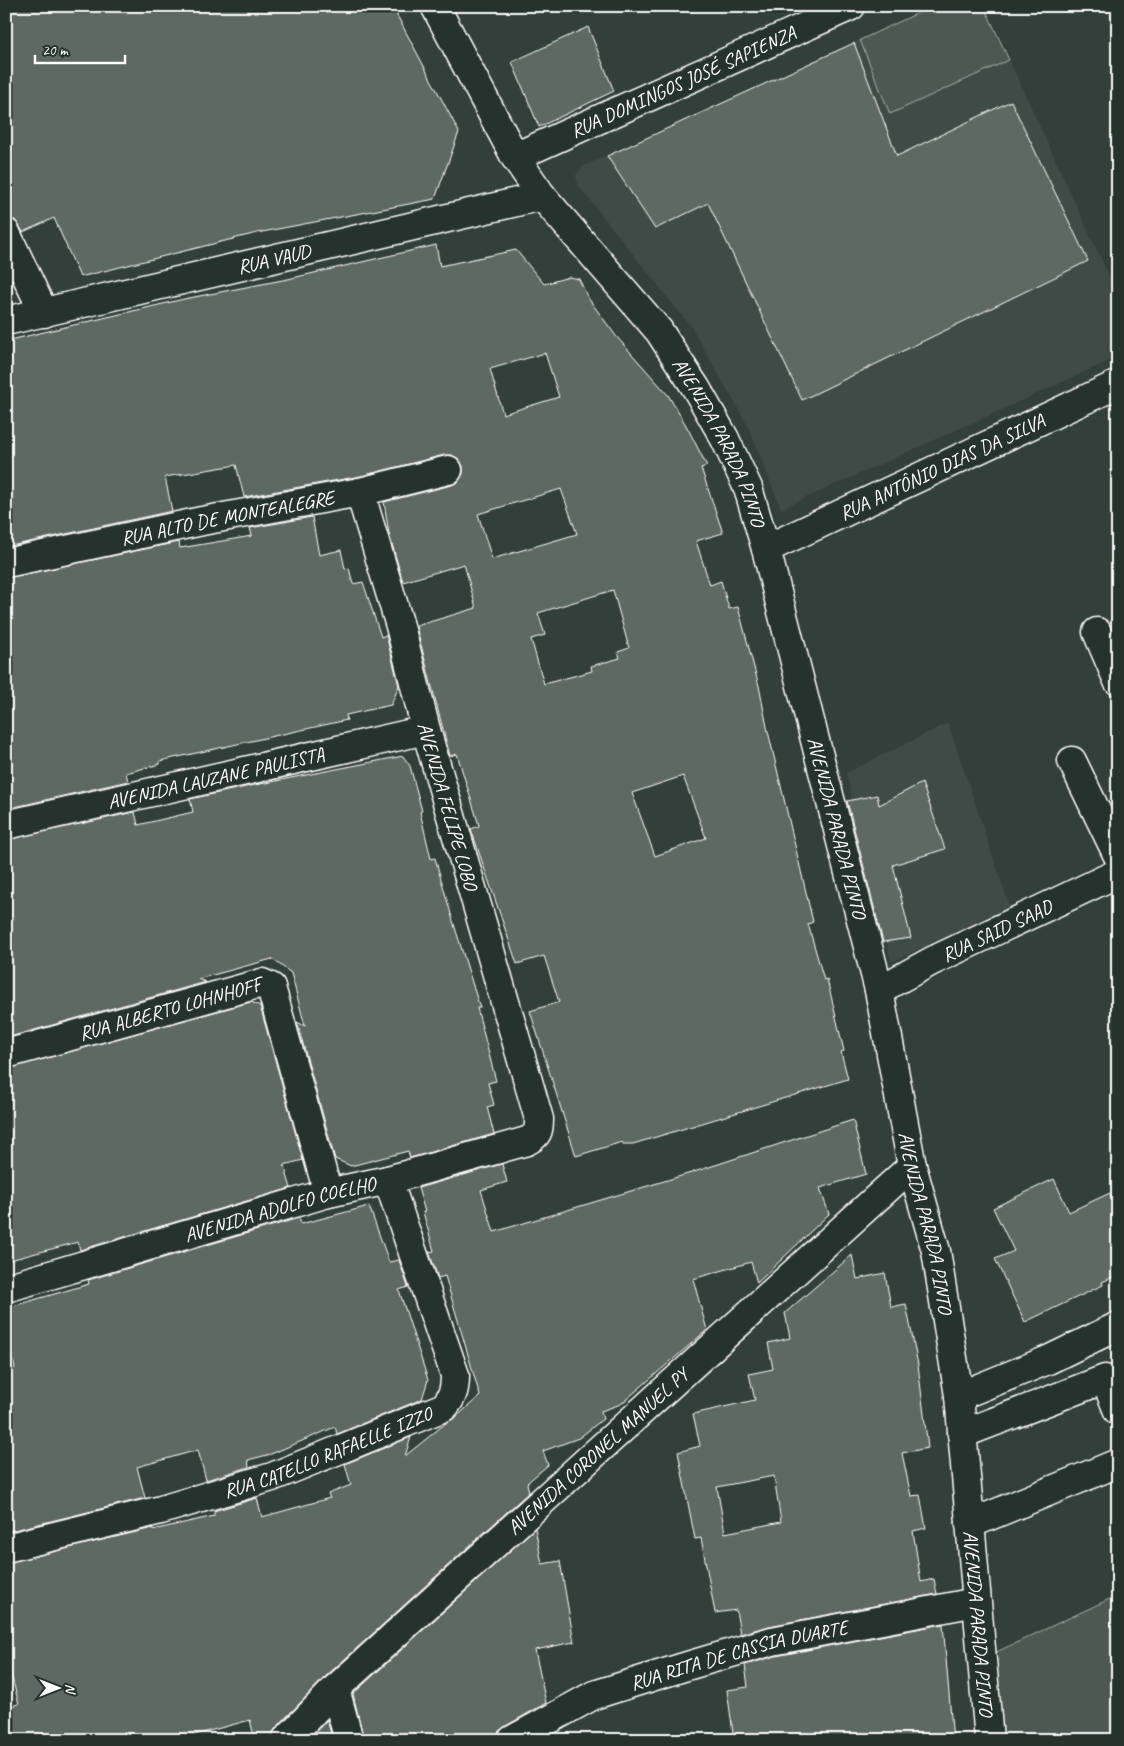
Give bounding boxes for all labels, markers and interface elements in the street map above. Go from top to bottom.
street label: RUA DOMINGOS JOSÉ SAPIENZA [567,20,800,143]
scale bar [35,32,125,64]
text: 20 m [42,41,69,60]
street label: RUA VAUD [235,238,315,280]
street label: AVENIDA PARADA PINTO [667,353,771,531]
street label: RUA ANTÔNIO DIAS DA SILVA [835,408,1049,526]
street label: RUA ALTO DE MONTEALEGRE [118,485,338,551]
street label: AVENIDA FELIPE LOBO [412,719,484,895]
street label: AVENIDA PARADA PINTO [802,735,873,923]
street label: AVENIDA LAUZANE PAULISTA [105,741,328,815]
street label: RUA SAID SAAD [938,893,1058,968]
street label: RUA ALBERTO LOHNHOFF [76,971,268,1046]
street label: AVENIDA PARADA PINTO [893,1130,958,1317]
street label: AVENIDA ADOLFO COELHO [181,1171,380,1248]
street label: AVENIDA CORONEL MANUEL PY [502,1361,696,1540]
street label: RUA CATELLO RAFAELLE IZZO [220,1400,438,1504]
street label: AVENIDA PARADA PINTO [958,1530,999,1719]
street label: RUA RITA DE CASSIA DUARTE [627,1614,853,1696]
north arrow [32,1664,82,1714]
text: N [62,1684,79,1695]

